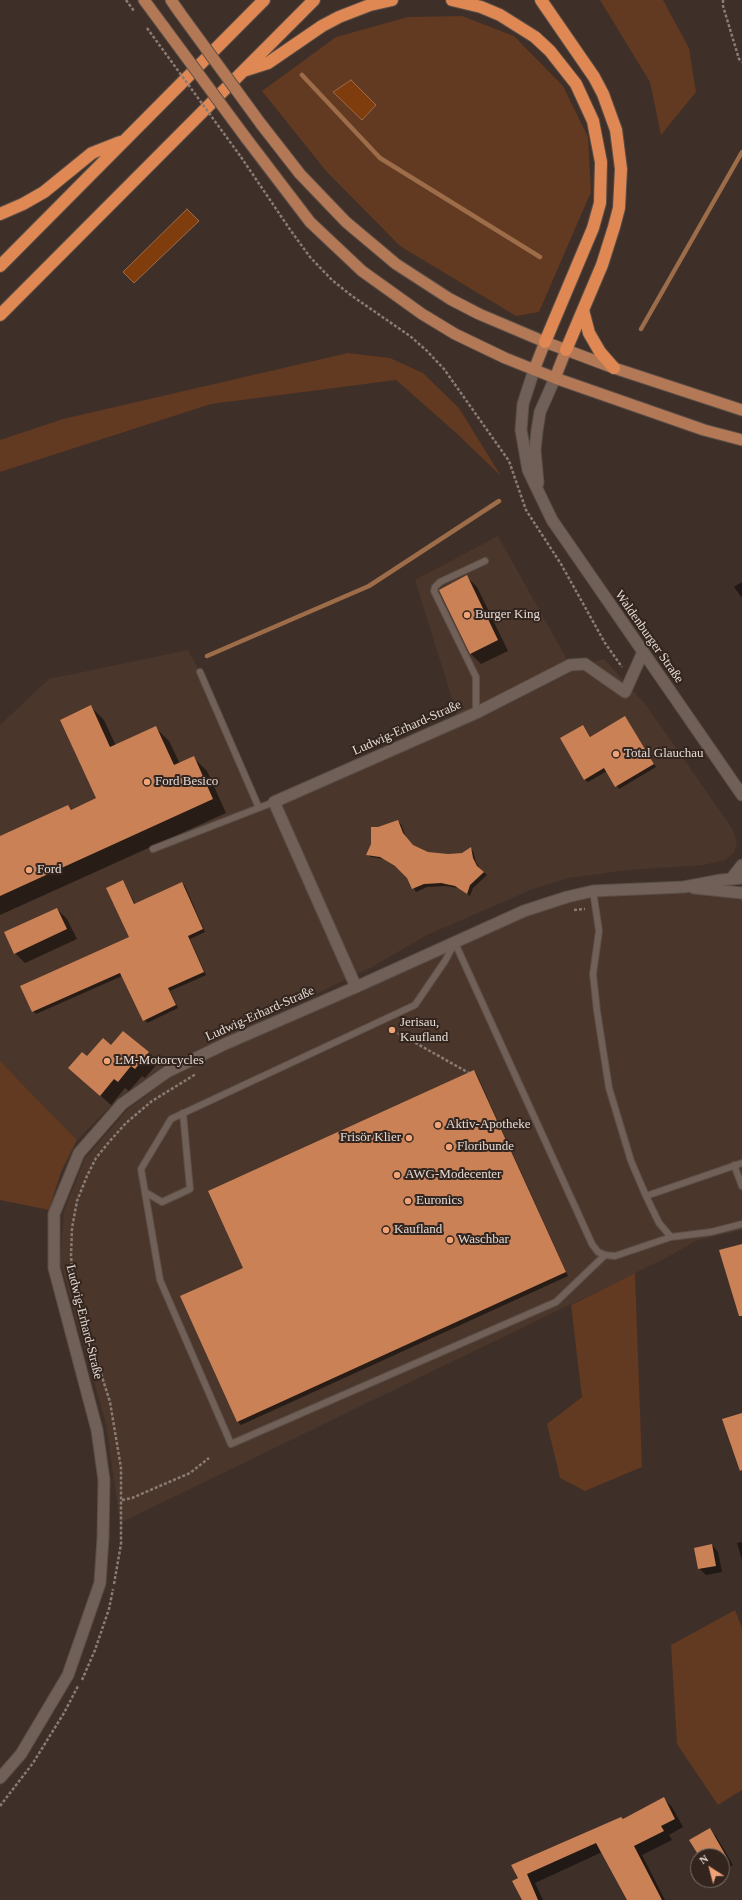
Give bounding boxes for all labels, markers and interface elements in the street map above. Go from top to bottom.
street label: Waldenburger Straße [611,588,687,686]
place label: Burger King [475,607,540,623]
marker: Burger King [462,610,472,620]
street label: Ludwig-Erhard-Straße [350,697,464,759]
place label: Total Glauchau [624,746,704,762]
marker: Total Glauchau [611,749,621,759]
place label: Ford Besico [155,774,218,790]
marker: Ford Besico [142,777,152,787]
place label: Ford [37,862,62,878]
marker: Ford [24,865,34,875]
street label: Ludwig-Erhard-Straße [203,983,317,1045]
place label: Jerisau, Kaufland [400,1015,448,1046]
marker: Jerisau, Kaufland [387,1025,397,1035]
place label: LM-Motorcycles [115,1053,204,1069]
marker: LM-Motorcycles [102,1056,112,1066]
place label: Aktiv-Apotheke [446,1117,530,1133]
marker: Aktiv-Apotheke [433,1120,443,1130]
place label: Frisör Klier [340,1130,401,1146]
marker: Frisör Klier [404,1133,414,1143]
place label: Floribunde [457,1139,514,1155]
marker: Floribunde [444,1142,454,1152]
place label: AWG-Modecenter [405,1167,501,1183]
marker: AWG-Modecenter [392,1170,402,1180]
place label: Euronics [416,1193,462,1209]
marker: Euronics [403,1196,413,1206]
place label: Kaufland [394,1222,442,1238]
marker: Kaufland [381,1225,391,1235]
place label: Waschbar [458,1232,509,1248]
marker: Waschbar [445,1235,455,1245]
street label: Ludwig-Erhard-Straße [62,1263,106,1381]
north arrow [690,1848,730,1888]
text: N [697,1852,710,1866]

